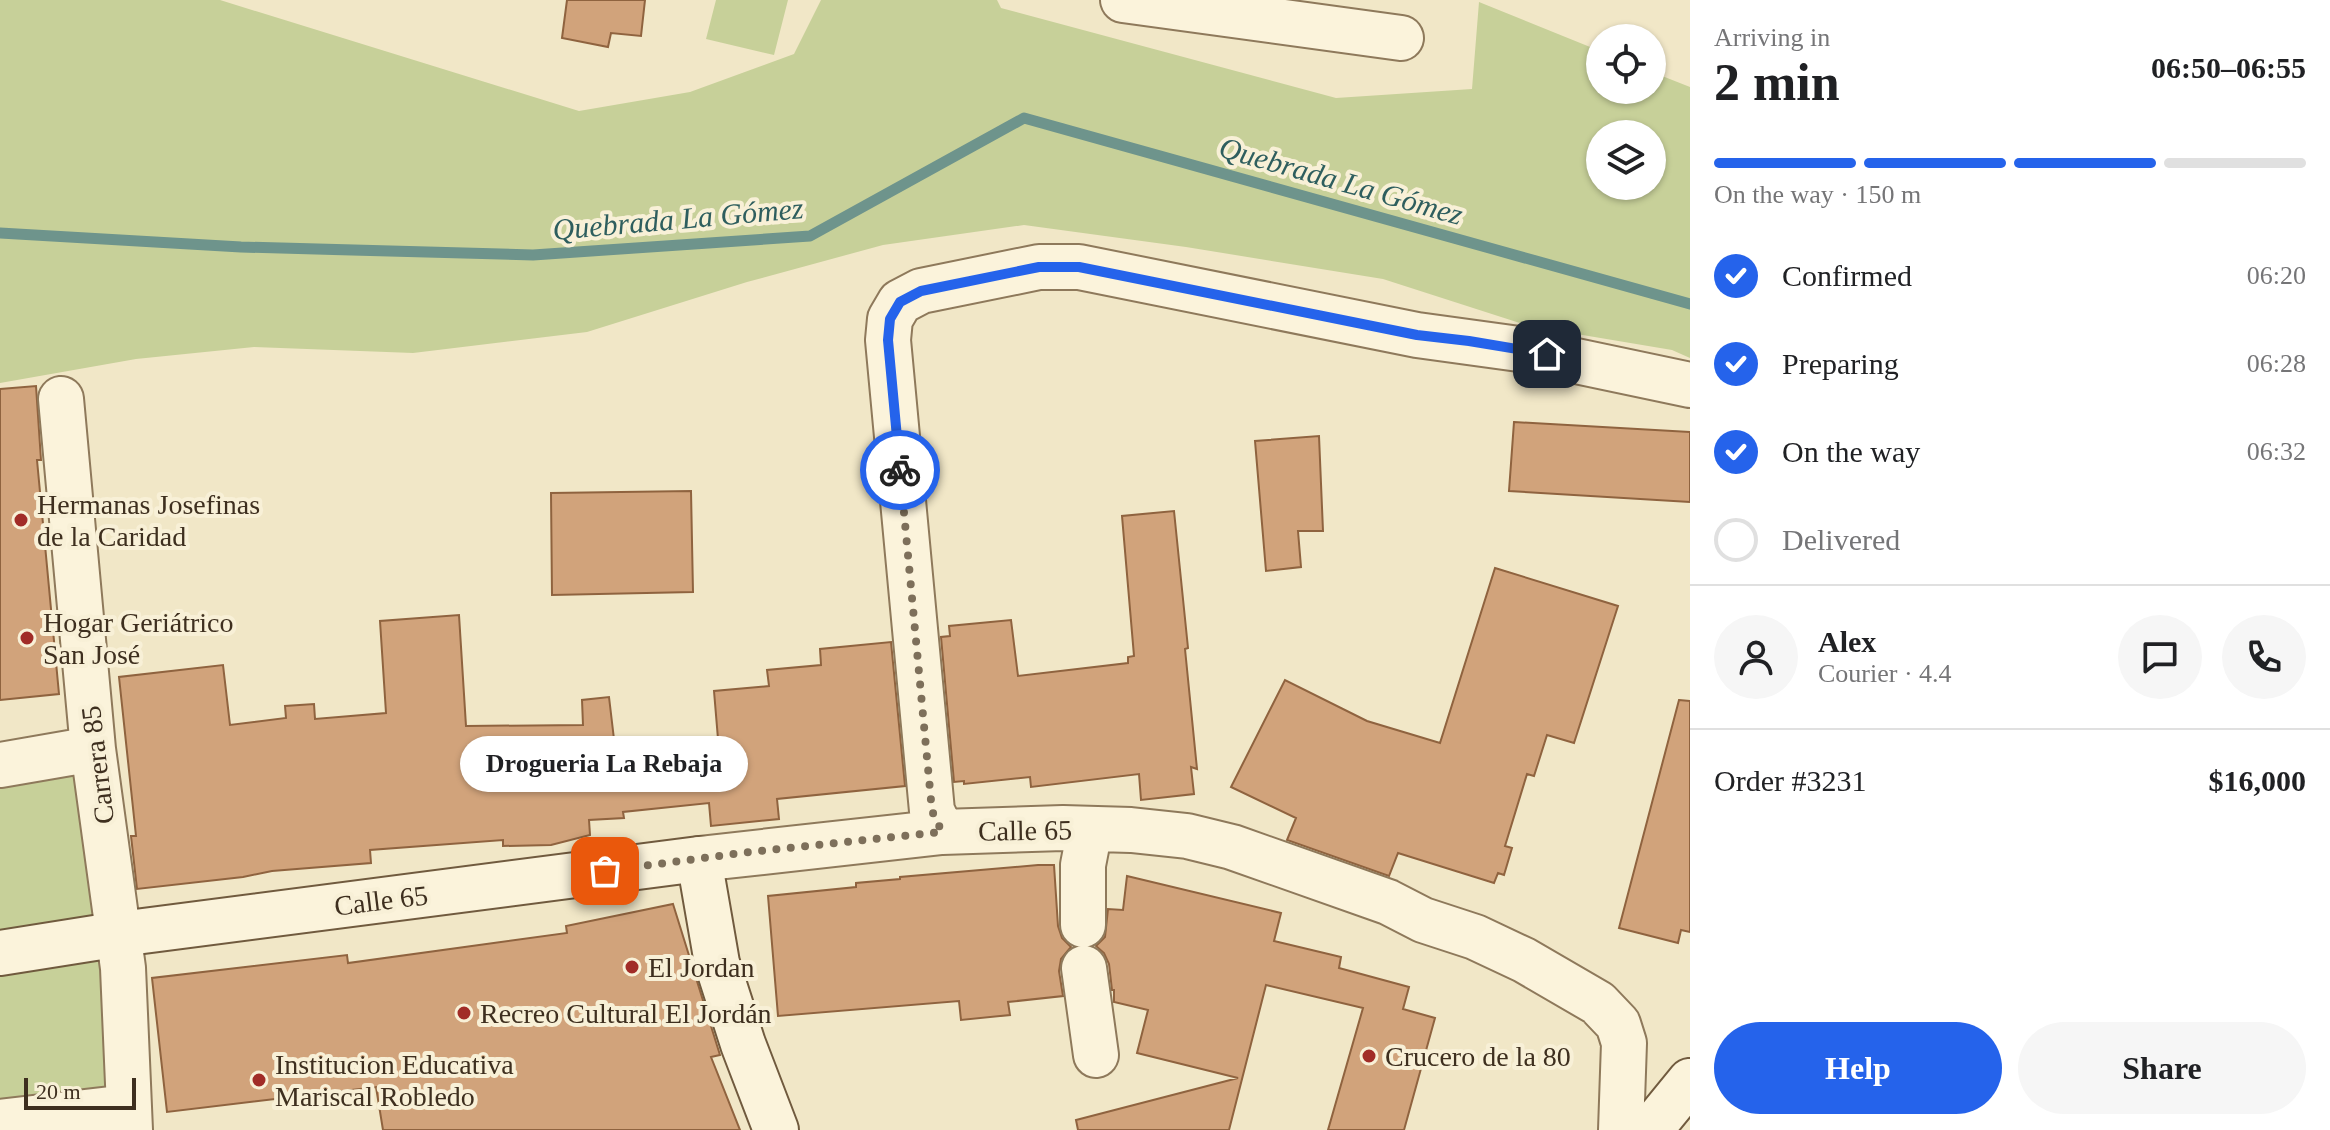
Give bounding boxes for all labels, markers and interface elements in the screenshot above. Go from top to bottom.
text: Arriving in [1714,23,1830,52]
map controls [1586,24,1666,200]
button: locate [1586,24,1666,104]
text: 06:50–06:55 [2151,51,2306,84]
text: 2 min [1714,54,1840,111]
button: layers [1586,120,1666,200]
water label: Quebrada La Gómez [1216,130,1467,231]
text: On the way · 150 m [1714,180,1921,209]
water label: Quebrada La Gómez [551,191,805,246]
icon: check [1714,254,1758,298]
text: Confirmed [1782,259,1912,292]
text: 06:20 [2247,261,2306,290]
pin [1513,320,1581,388]
icon: home [1525,332,1569,376]
icon: check [1714,342,1758,386]
text: Preparing [1782,347,1899,380]
text: 06:28 [2247,349,2306,378]
courier [860,430,940,510]
icon: check [1714,430,1758,474]
text: On the way [1782,435,1920,468]
text: 06:32 [2247,437,2306,466]
icon: bike [878,448,922,492]
place label: Hermanas Josefinas de la Caridad [37,489,260,552]
marker: Hermanas Josefinas de la Caridad [12,511,30,529]
text: Delivered [1782,523,1900,556]
place label: Hogar Geriátrico San José [43,607,233,670]
button: person [1714,615,1798,699]
button: chat [2118,615,2202,699]
button: phone [2222,615,2306,699]
text: Alex [1818,625,1876,658]
marker: Hogar Geriátrico San José [18,629,36,647]
text: Courier · 4.4 [1818,659,1952,688]
street label: Carrera 85 [75,704,120,826]
callout: Drogueria La Rebaja [461,735,749,791]
text: Drogueria La Rebaja [486,749,722,778]
text: Order #3231 [1714,764,1866,797]
text: $16,000 [2209,764,2306,797]
street label: Calle 65 [978,814,1072,847]
pin [571,837,639,905]
icon: bag [583,849,627,893]
street label: Calle 65 [332,879,430,922]
place label: El Jordan [648,952,755,983]
marker: El Jordan [623,958,641,976]
place label: Recreo Cultural El Jordán [480,998,772,1029]
marker: Recreo Cultural El Jordán [455,1004,473,1022]
button: Help [1714,1022,2002,1114]
button: Share [2018,1022,2306,1114]
place label: Crucero de la 80 [1385,1041,1571,1072]
marker: Crucero de la 80 [1360,1047,1378,1065]
place label: Institucion Educativa Mariscal Robledo [275,1049,514,1112]
marker: Institucion Educativa Mariscal Robledo [250,1071,268,1089]
scale bar [24,1074,136,1110]
text: 20 m [36,1079,81,1104]

